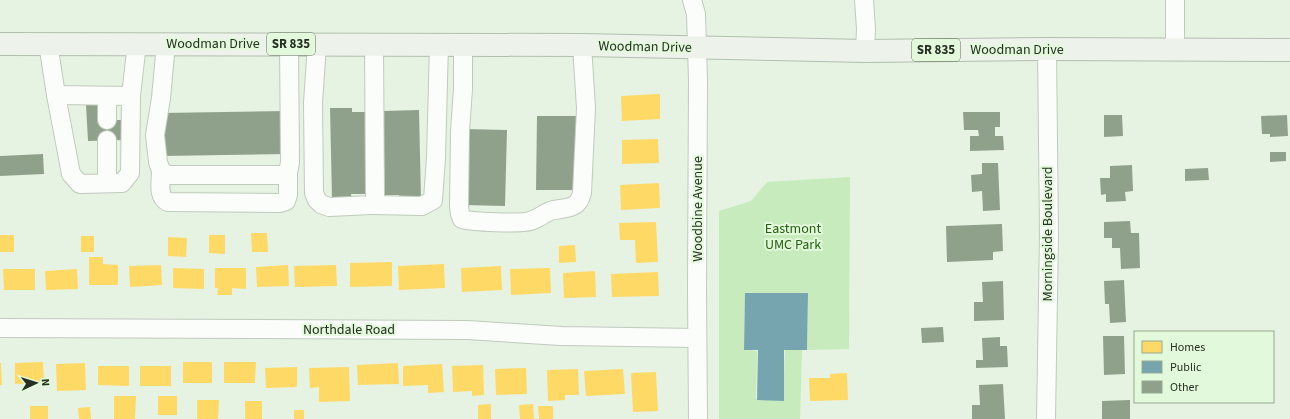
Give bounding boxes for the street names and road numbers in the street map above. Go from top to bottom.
road number: SR 835 [267,33,315,55]
street label: Woodman Drive [166,34,260,54]
street label: Woodman Drive [598,36,692,58]
road number: SR 835 [912,39,960,61]
street label: Woodman Drive [970,40,1064,60]
street label: Woodbine Avenue [688,156,708,262]
street label: Morningside Boulevard [1038,166,1058,302]
street label: Northdale Road [303,320,395,340]

